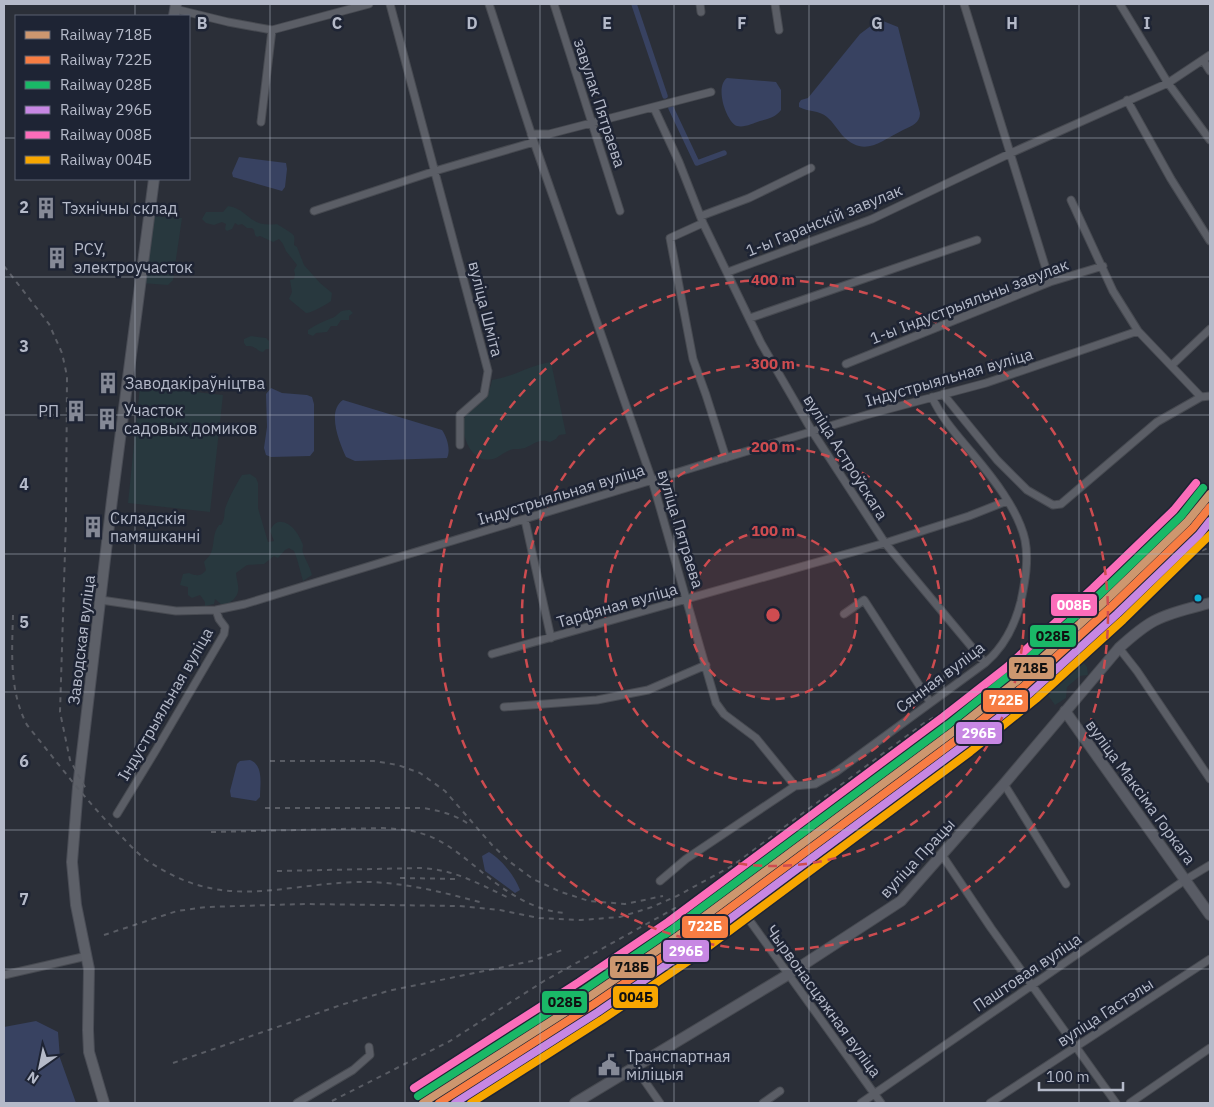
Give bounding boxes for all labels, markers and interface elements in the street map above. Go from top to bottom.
text: B [197,13,208,33]
text: C [332,13,342,33]
text: D [466,13,478,33]
text: E [602,13,612,33]
text: F [737,13,747,33]
text: G [871,13,883,33]
text: H [1006,13,1018,33]
text: I [1144,13,1151,33]
legend [15,15,190,180]
text: Railway 718Б [60,25,152,44]
street label: завулак Пятраева [570,36,630,170]
text: Railway 722Б [60,50,152,69]
text: Railway 028Б [60,75,152,94]
text: Railway 296Б [60,100,152,119]
text: Railway 008Б [60,125,152,144]
text: Railway 004Б [60,150,152,169]
street label: 1-ы Гаранскій завулак [743,179,905,261]
building icon: Тэхнічны склад [33,195,59,221]
text: 2 [19,197,29,217]
place label: Тэхнічны склад [62,198,178,218]
place label: РСУ, электроучасток [74,239,193,277]
building icon: РСУ, электроучасток [44,245,70,271]
street label: 1-ы Індустрыяльны завулак [867,254,1071,348]
street label: вуліца Шміта [464,259,508,359]
text: 400 m [751,270,795,289]
text: 3 [19,336,29,356]
street label: Індустрыяльная вуліца [863,343,1036,411]
text: 300 m [751,354,795,373]
building icon: Заводакіраўніцтва [95,370,121,396]
place label: Заводакіраўніцтва [125,373,265,393]
street label: вуліца Астроўскага [799,391,893,524]
building icon: РП [63,398,89,424]
place label: Участок садовых домиков [124,400,257,438]
place label: РП [38,401,59,421]
building icon: Участок садовых домиков [94,406,120,432]
text: 200 m [751,437,795,456]
street label: Індустрыяльная вуліца [475,459,647,529]
street label: вуліца Пятраева [653,467,709,591]
text: 4 [19,474,29,494]
place label: Складскія памяшканні [110,508,200,546]
building icon: Складскія памяшканні [80,514,106,540]
text: 100 m [751,521,795,540]
street label: Заводская вуліца [63,573,99,706]
street label: Тарфяная вуліца [554,578,680,632]
line badge: 008Б [1050,593,1098,617]
unlabelled marker [1193,593,1203,603]
text: 008Б [1057,596,1091,614]
centre of rings [764,606,782,624]
text: 5 [19,612,29,632]
street label: Індустрыяльная вуліца [113,623,217,784]
line badge: 028Б [1029,624,1077,648]
text: 028Б [1036,627,1070,645]
street label: Сянная вуліца [892,637,989,717]
line badge: 718Б [1008,656,1055,680]
text: 718Б [1014,659,1048,677]
line badge: 722Б [982,689,1029,713]
text: 722Б [989,691,1023,709]
street label: вуліца Максіма Горкага [1082,716,1201,869]
line badge: 296Б [955,721,1003,745]
text: 296Б [962,724,996,742]
text: 6 [19,751,29,771]
street label: вуліца Працы [875,814,959,902]
text: 7 [19,889,29,909]
line badge: 722Б [681,915,729,939]
text: 722Б [688,917,722,935]
street label: Чырвонасцяжная вуліца [762,921,886,1081]
street label: Паштовая вуліца [969,928,1085,1016]
line badge: 296Б [662,939,710,963]
text: 296Б [669,942,703,960]
line badge: 718Б [609,955,656,979]
text: 718Б [615,958,649,976]
street label: вуліца Гастэлы [1053,973,1157,1051]
line badge: 004Б [612,985,659,1009]
text: 004Б [619,988,653,1006]
line badge: 028Б [541,990,588,1014]
text: 028Б [548,993,582,1011]
north arrow [15,1042,65,1092]
place label: Транспартная міліцыя [626,1046,731,1084]
public building icon: Транспартная міліцыя [596,1052,622,1078]
scale bar [1039,1060,1123,1092]
text: 100 m [1046,1067,1090,1086]
text: N [24,1068,42,1088]

